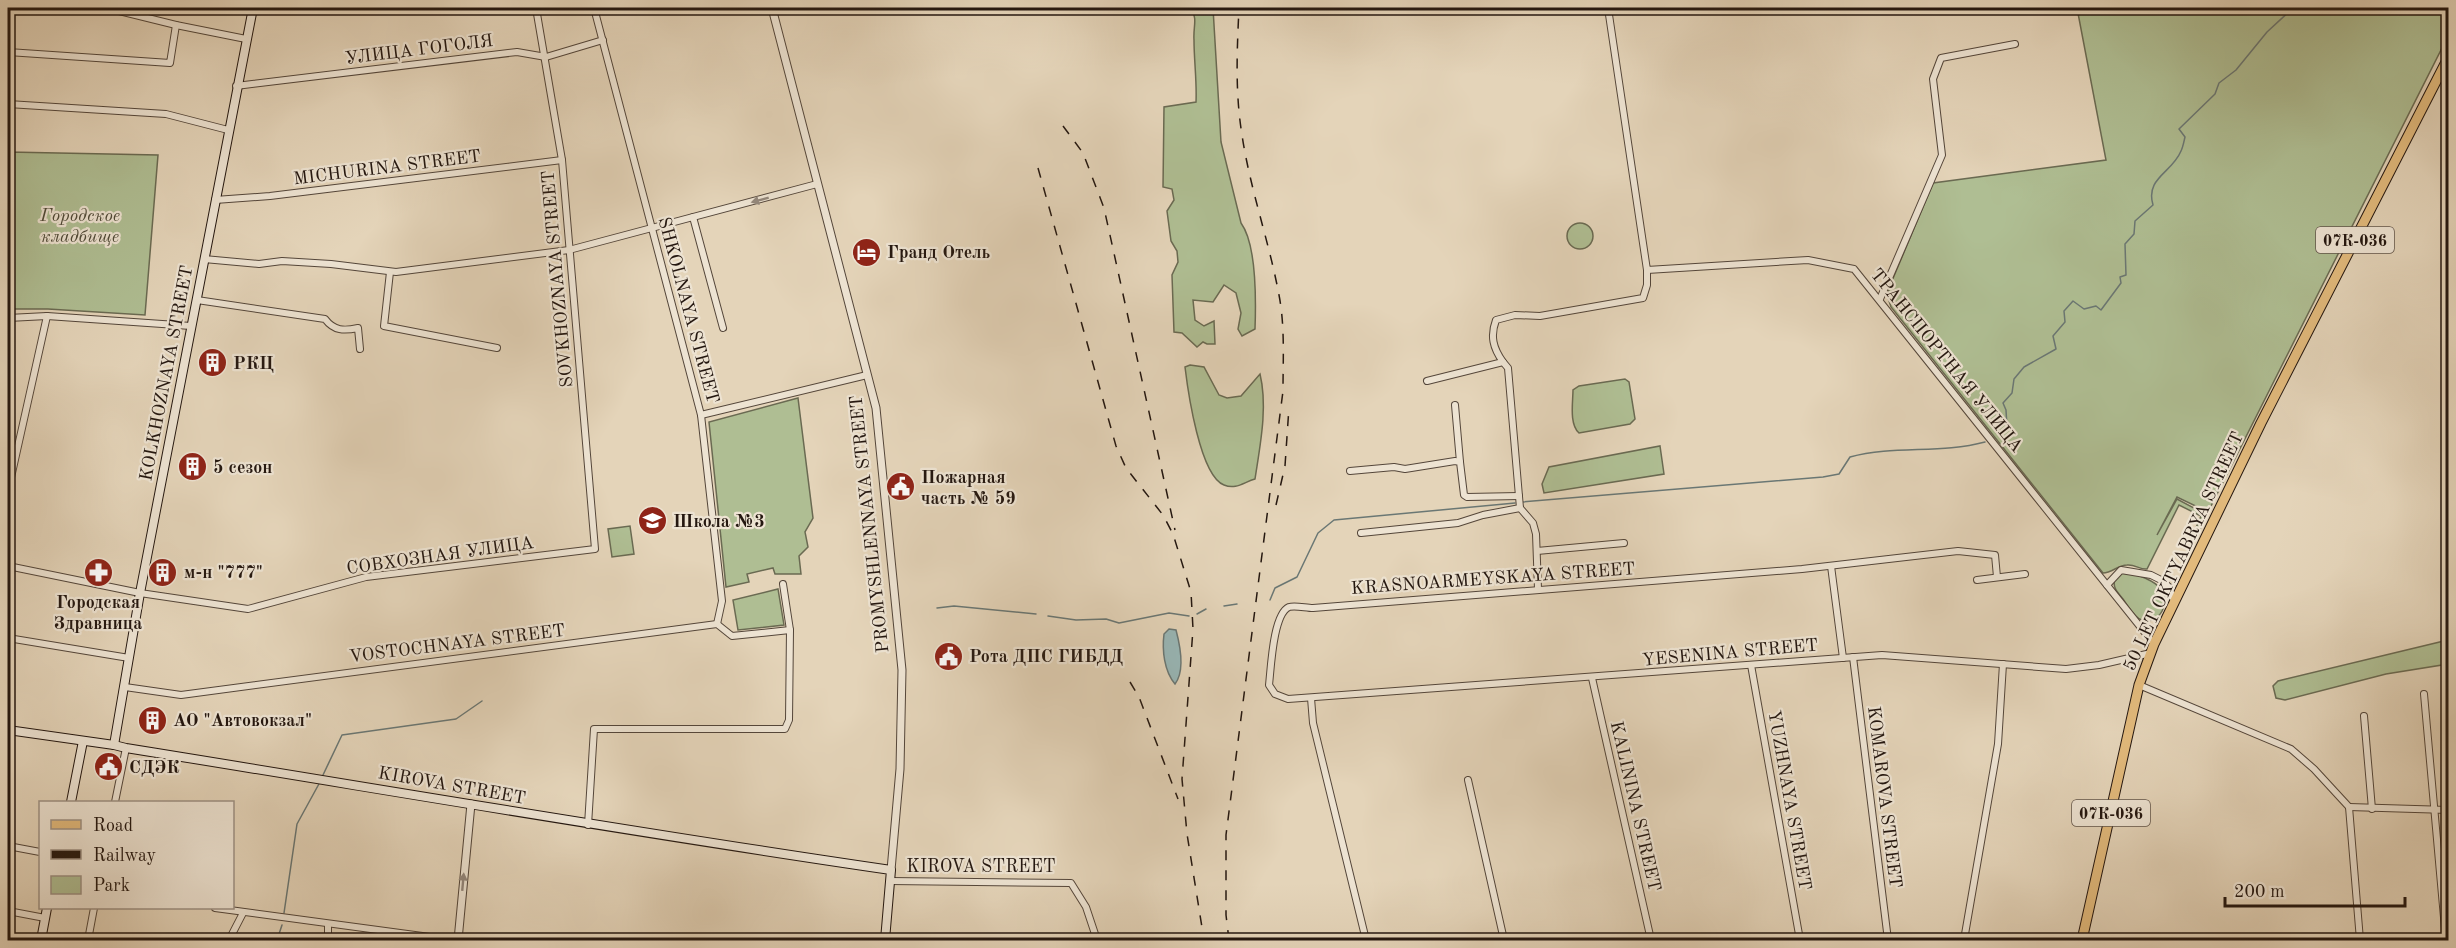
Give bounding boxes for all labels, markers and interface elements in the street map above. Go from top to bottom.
street label: УЛИЦА ГОГОЛЯ [344,32,494,68]
street label: MICHURINA STREET [292,148,482,188]
street label: SOVKHOZNAYA STREET [540,170,576,388]
one-way arrow [751,195,770,205]
park label: Городское кладбище [39,207,120,246]
street label: SHKOLNAYA STREET [654,215,722,405]
road number: 07К-036 [2316,227,2394,253]
hotel icon: Гранд Отель [850,236,882,268]
place label: Гранд Отель [887,244,991,262]
street label: KOLKHOZNAYA STREET [137,264,197,482]
street label: ТРАНСПОРТНАЯ УЛИЦА [1867,265,2026,456]
building icon: РКЦ [196,347,228,379]
place label: РКЦ [233,355,274,373]
street label: PROMYSHLENNAYA STREET [848,394,892,654]
street label: 50 LET OKTYABRYA STREET [2121,429,2247,674]
building icon: 5 сезон [176,451,208,483]
place label: 5 сезон [213,459,272,477]
place label: Пожарная часть № 59 [921,469,1016,508]
public building icon: Пожарная часть № 59 [884,471,916,503]
school or university icon: Школа №3 [636,505,668,537]
place label: Школа №3 [673,513,765,531]
street label: СОВХОЗНАЯ УЛИЦА [345,534,535,578]
building icon: м-н "777" [147,556,179,588]
pharmacy icon: Городская Здравница [82,557,114,589]
street label: KRASNOARMEYSKAYA STREET [1350,560,1636,598]
place label: м-н "777" [184,564,263,582]
place label: Городская Здравница [54,594,142,633]
street label: VOSTOCHNAYA STREET [348,622,566,666]
street label: YESENINA STREET [1641,636,1819,670]
public building icon: Рота ДПС ГИБДД [932,640,964,672]
place label: Рота ДПС ГИБДД [969,648,1123,666]
building icon: АО "Автовокзал" [136,704,168,736]
street label: KOMAROVA STREET [1864,705,1904,889]
street label: YUZHNAYA STREET [1764,709,1814,892]
place label: АО "Автовокзал" [173,712,312,730]
street label: KALININA STREET [1607,719,1663,893]
public building icon: СДЭК [92,751,124,783]
place label: СДЭК [129,759,179,777]
street label: KIROVA STREET [377,764,527,808]
road number: 07К-036 [2072,800,2150,826]
legend [39,801,234,909]
text: Road [93,817,133,835]
text: Railway [93,847,156,865]
street label: KIROVA STREET [906,858,1056,876]
scale bar [2225,870,2405,908]
one-way arrow [458,873,468,892]
text: Park [93,877,130,895]
text: 200 m [2234,883,2285,901]

